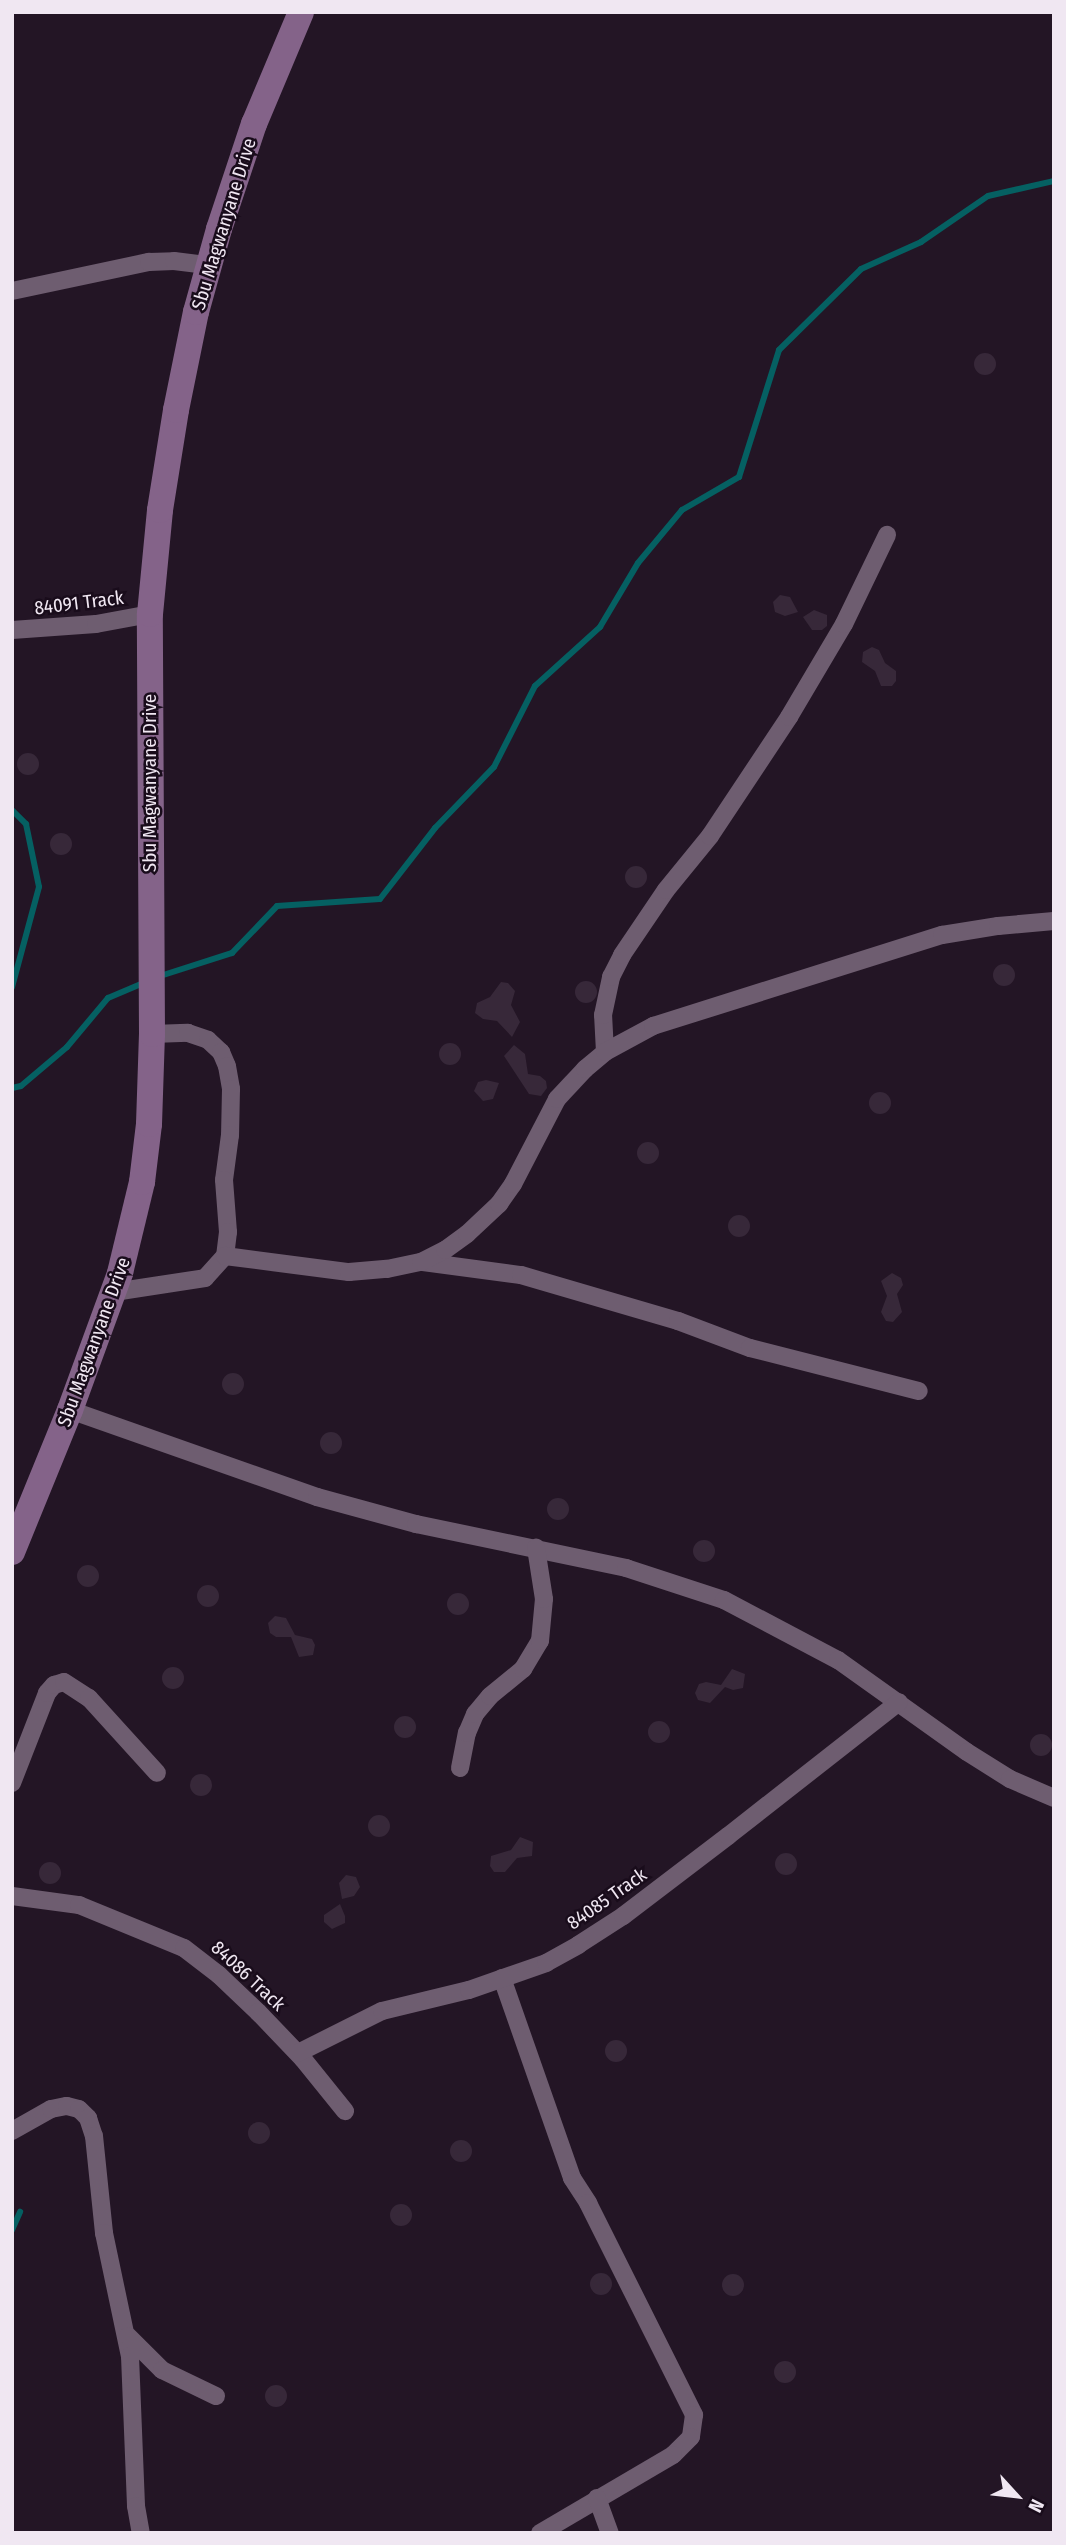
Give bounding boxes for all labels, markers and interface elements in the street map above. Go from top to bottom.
street label: Sbu Magwanyane Drive [187,135,261,313]
street label: 84091 Track [33,586,125,620]
street label: Sbu Magwanyane Drive [139,694,161,872]
street label: Sbu Magwanyane Drive [53,1254,135,1430]
street label: 84085 Track [563,1863,651,1935]
street label: 84086 Track [206,1936,290,2016]
north arrow [982,2461,1052,2531]
text: N [1023,2495,1049,2516]

